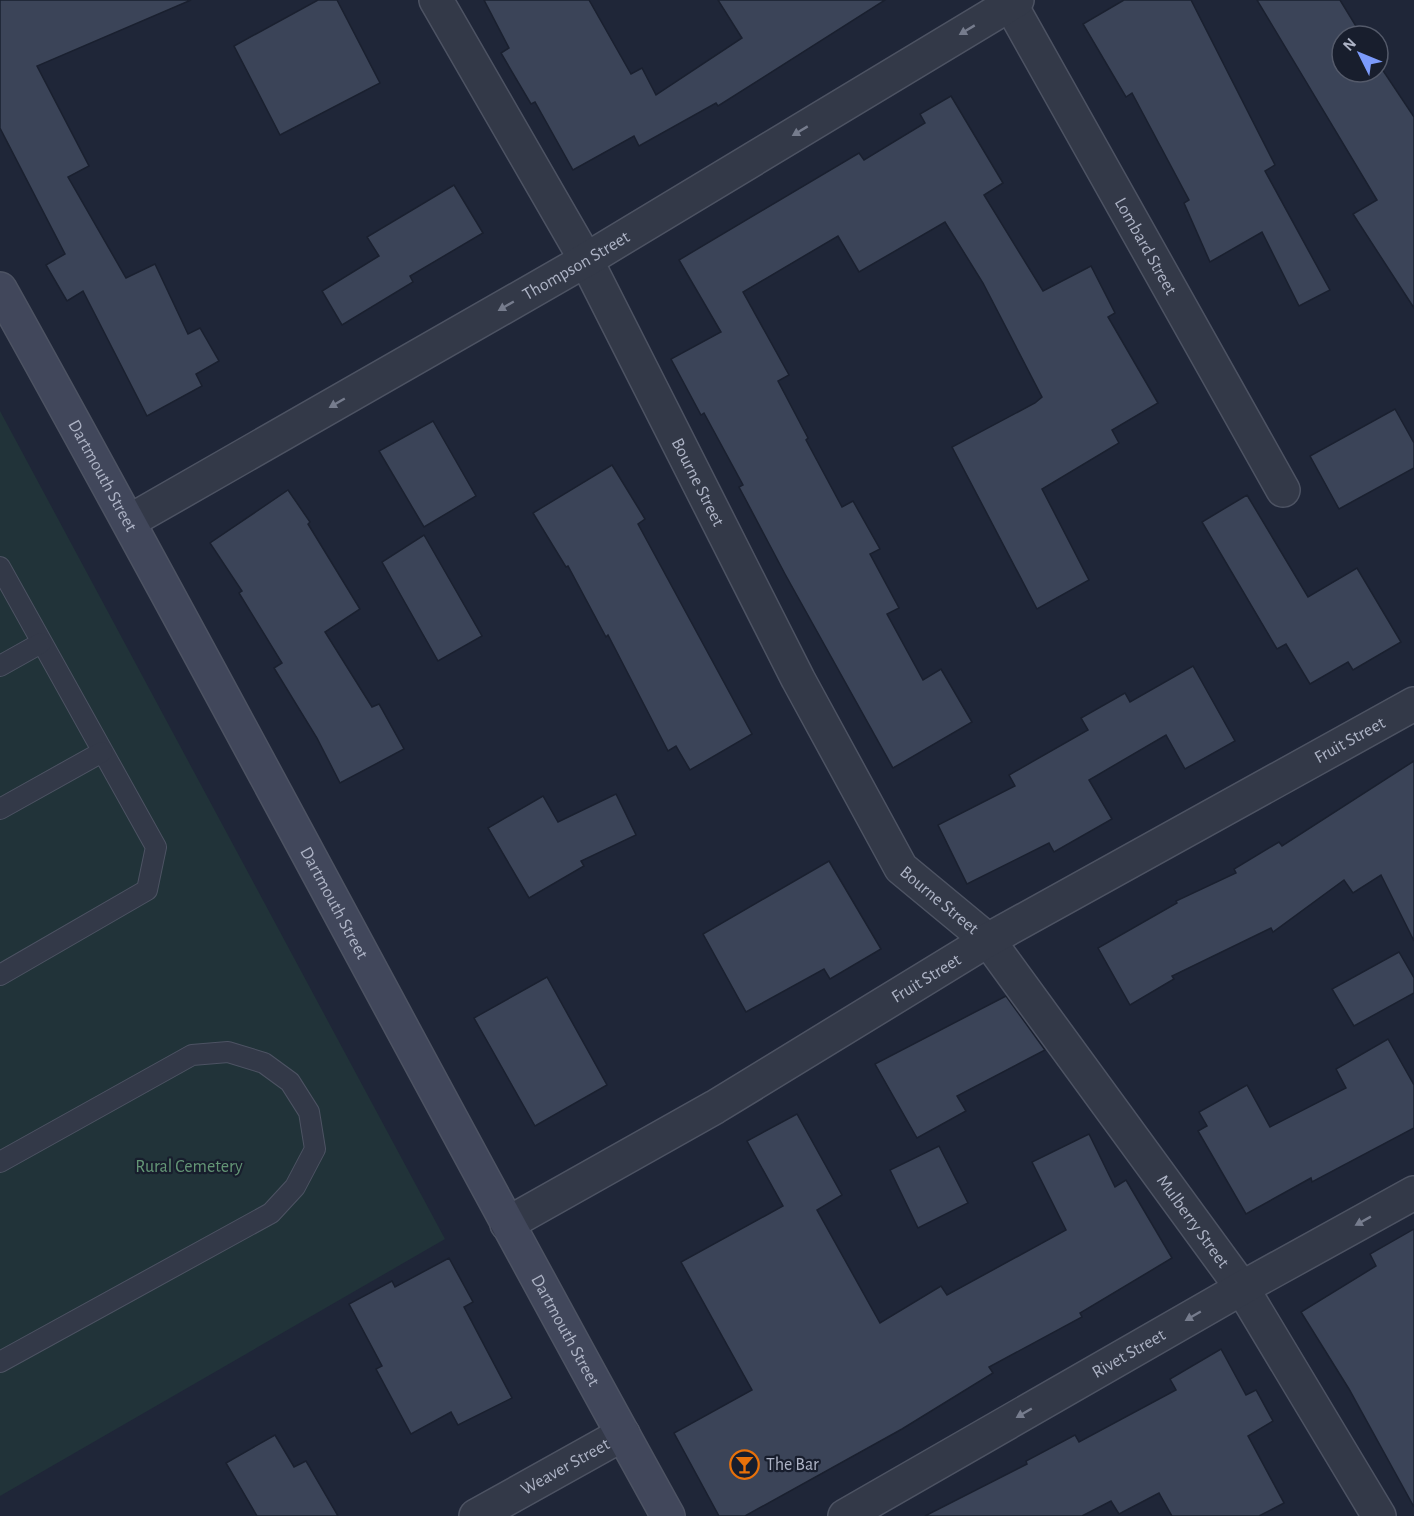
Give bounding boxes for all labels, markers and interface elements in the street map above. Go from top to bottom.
north arrow [1330,24,1390,84]
one-way arrow [959,25,975,36]
text: N [1340,35,1359,54]
one-way arrow [791,126,808,136]
street label: Lombard Street [1111,195,1180,298]
street label: Thompson Street [520,228,633,304]
one-way arrow [498,301,515,311]
one-way arrow [328,398,345,408]
street label: Dartmouth Street [64,417,140,535]
street label: Bourne Street [668,436,727,530]
street label: Fruit Street [1312,714,1389,767]
street label: Dartmouth Street [296,844,371,962]
street label: Bourne Street [896,863,982,938]
street label: Fruit Street [889,951,965,1007]
park label: Rural Cemetery [135,1158,243,1176]
street label: Mulberry Street [1153,1172,1232,1272]
one-way arrow [1354,1216,1371,1226]
street label: Dartmouth Street [527,1272,603,1390]
one-way arrow [1184,1311,1201,1321]
street label: Rivet Street [1089,1326,1169,1382]
one-way arrow [1016,1408,1032,1419]
street label: Weaver Street [518,1435,613,1499]
bar icon: The Bar [729,1448,761,1480]
place label: The Bar [766,1456,819,1474]

